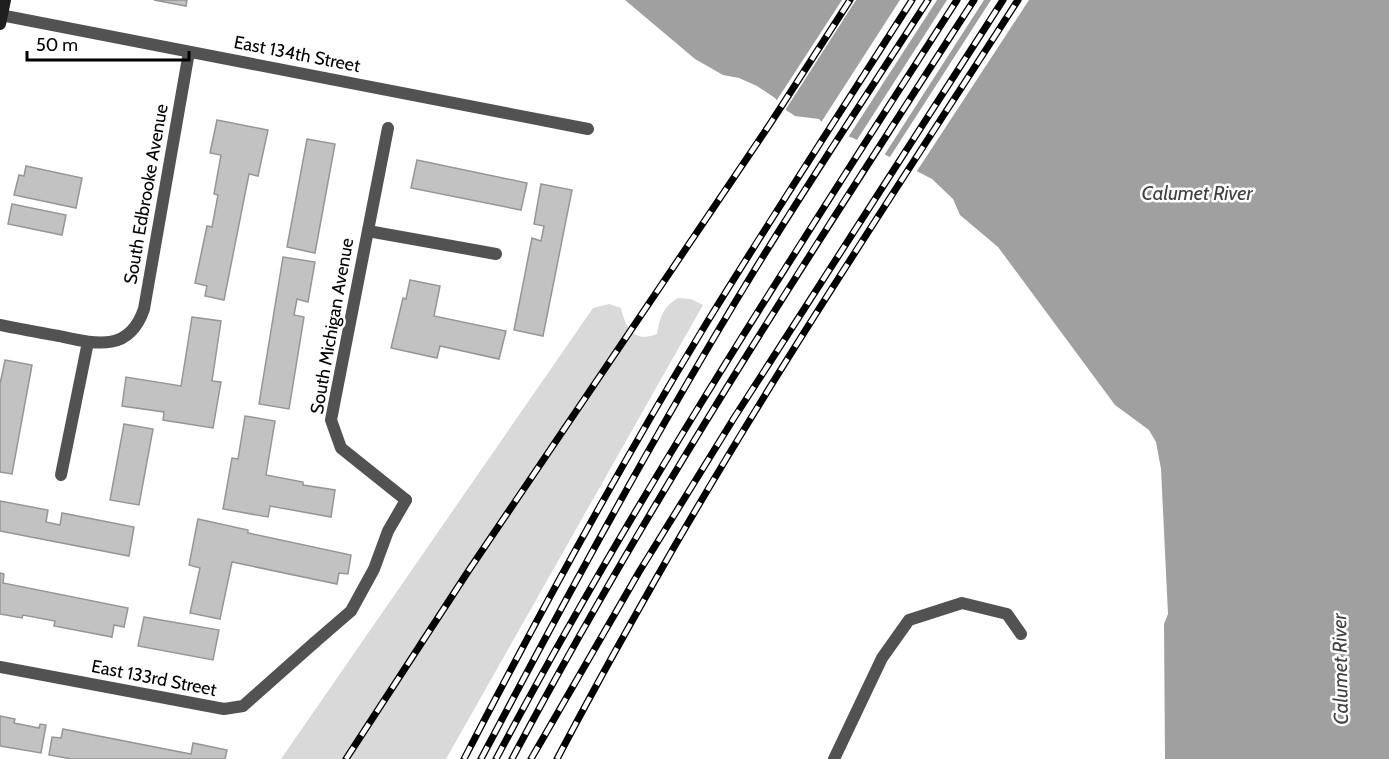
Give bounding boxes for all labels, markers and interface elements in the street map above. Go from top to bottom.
scale bar [27,24,189,62]
street label: East 134th Street [232,31,362,77]
text: 50 m [36,34,78,56]
street label: South Edbrooke Avenue [119,102,173,286]
water label: Calumet River [1141,181,1253,205]
street label: South Michigan Avenue [306,236,358,416]
water label: Calumet River [1327,612,1353,725]
street label: East 133rd Street [89,655,219,701]

